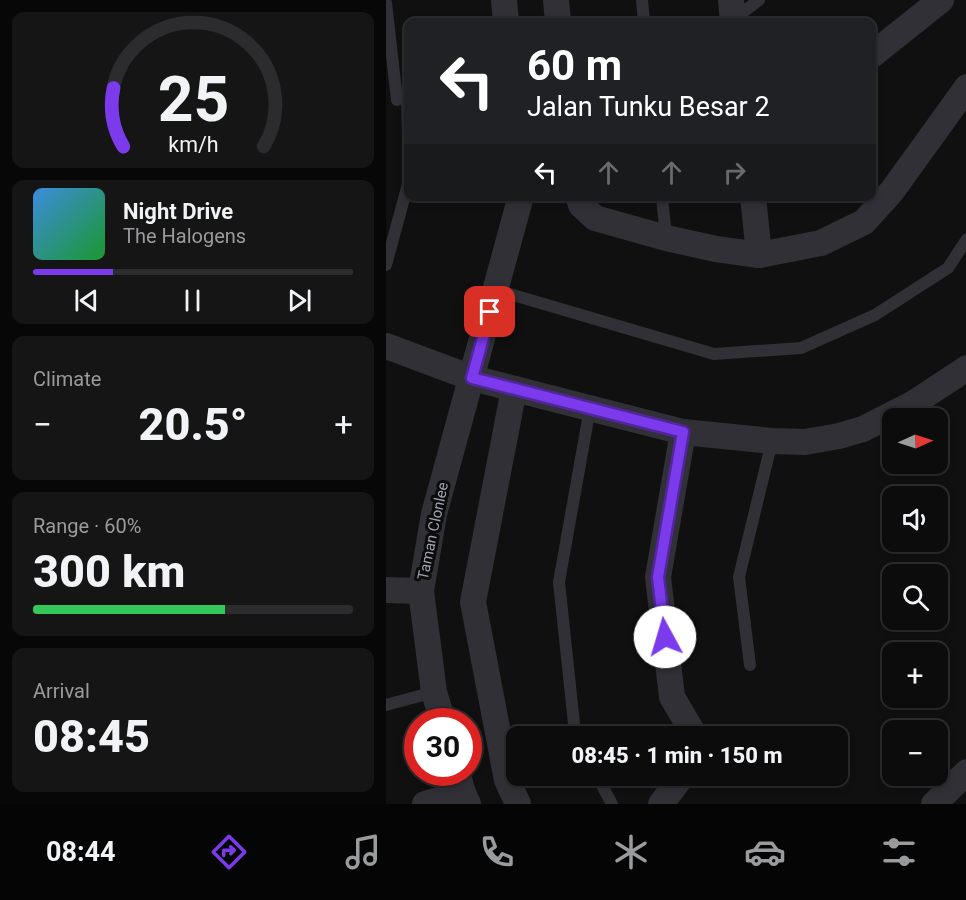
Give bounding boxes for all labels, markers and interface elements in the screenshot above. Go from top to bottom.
text: 60 m [527,41,622,90]
icon: left [428,42,506,120]
text: 25 [157,63,229,136]
text: Jalan Tunku Besar 2 [527,91,770,123]
text: km/h [168,132,218,157]
icon: left [529,156,562,189]
icon: ahead [592,156,625,189]
icon: ahead [655,156,688,189]
icon: right [718,156,751,189]
text: Night Drive [123,199,233,224]
text: The Halogens [123,224,246,248]
icon: previous [70,284,103,317]
icon: pause [176,284,209,317]
icon: next [283,284,316,317]
pin [464,286,515,337]
icon: arrive [473,295,506,328]
text: Climate [33,367,101,391]
text: 20.5° [139,398,248,451]
text: − [33,405,52,444]
text: + [334,405,353,444]
north arrow [882,408,948,474]
map controls [882,408,948,786]
street label: Taman Clonlee [414,480,452,581]
button: sound [882,486,948,552]
text: Range · 60% [33,514,141,538]
text: 300 km [33,545,185,598]
button: search [882,564,948,630]
position arrow [633,605,697,669]
button: + [882,642,948,708]
text: Arrival [33,679,90,703]
speed limit sign: 30 [404,708,482,786]
text: 08:45 [33,710,150,763]
button: − [882,720,948,786]
text: 08:45 · 1 min · 150 m [572,743,782,768]
icon: directions [208,831,250,873]
icon: music [342,831,384,873]
icon: phone [476,831,518,873]
icon: climate [610,831,652,873]
icon: car [744,831,786,873]
icon: filters [878,831,920,873]
text: 08:44 [46,836,116,868]

